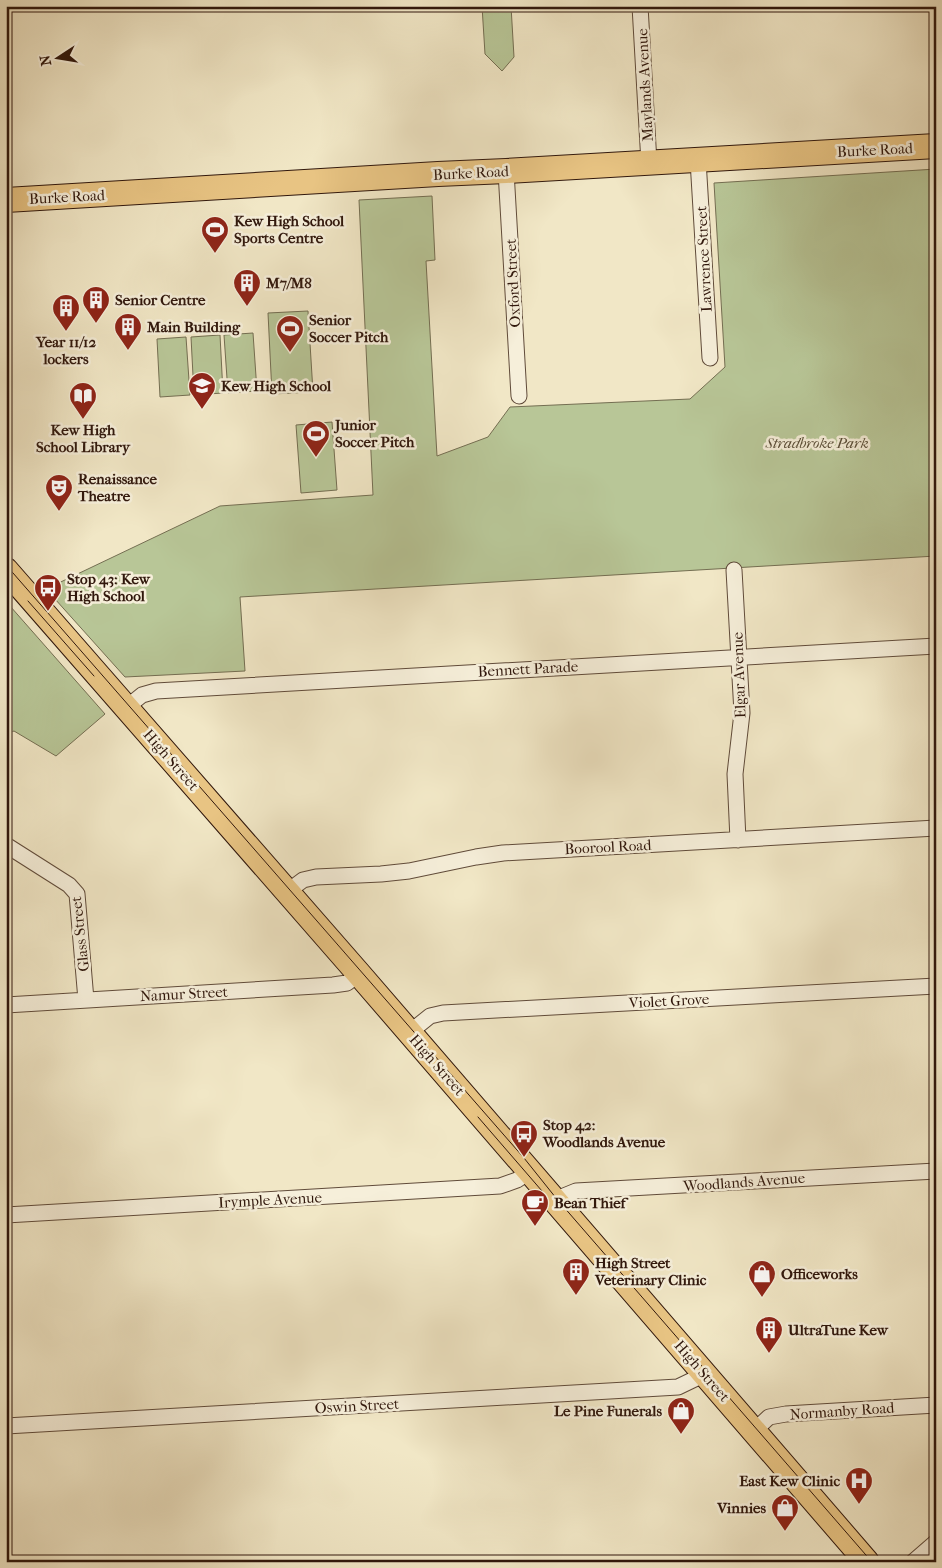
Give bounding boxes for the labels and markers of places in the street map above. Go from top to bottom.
place label: Kew High School Sports Centre [234,212,345,247]
sports icon: Kew High School Sports Centre [200,215,230,254]
building icon: M7/M8 [232,268,262,307]
place label: M7/M8 [265,274,312,292]
building icon: Senior Centre [81,285,111,324]
place label: Senior Centre [115,291,206,309]
building icon: Year 11/12 lockers [51,293,81,332]
place label: Senior Soccer Pitch [309,311,389,346]
building icon: Main Building [113,312,143,351]
sports icon: Senior Soccer Pitch [275,314,305,353]
place label: Main Building [146,318,241,336]
place label: Year 11/12 lockers [35,333,96,368]
school or university icon: Kew High School [187,371,217,410]
place label: Kew High School [221,377,332,395]
library icon: Kew High School Library [68,381,98,420]
place label: Junior Soccer Pitch [333,416,415,451]
sports icon: Junior Soccer Pitch [301,419,331,458]
place label: Kew High School Library [36,421,131,456]
place label: Renaissance Theatre [77,470,157,505]
theatre icon: Renaissance Theatre [44,473,74,512]
place label: Stop 43: Kew High School [67,570,151,605]
bus stop icon: Stop 43: Kew High School [33,573,63,612]
place label: Stop 42: Woodlands Avenue [542,1116,666,1151]
bus stop icon: Stop 42: Woodlands Avenue [509,1119,539,1158]
cafe icon: Bean Thief [520,1188,550,1227]
place label: Bean Thief [554,1194,630,1212]
place label: High Street Veterinary Clinic [594,1254,707,1289]
building icon: High Street Veterinary Clinic [561,1257,591,1296]
shop icon: Officeworks [747,1259,777,1298]
place label: Officeworks [781,1265,858,1283]
building icon: UltraTune Kew [754,1315,784,1354]
place label: UltraTune Kew [787,1321,889,1339]
shop icon: Le Pine Funerals [666,1396,696,1435]
place label: Le Pine Funerals [554,1402,662,1420]
hospital icon: East Kew Clinic [844,1466,874,1505]
place label: East Kew Clinic [739,1472,840,1490]
shop icon: Vinnies [770,1493,800,1532]
place label: Vinnies [716,1499,766,1517]

